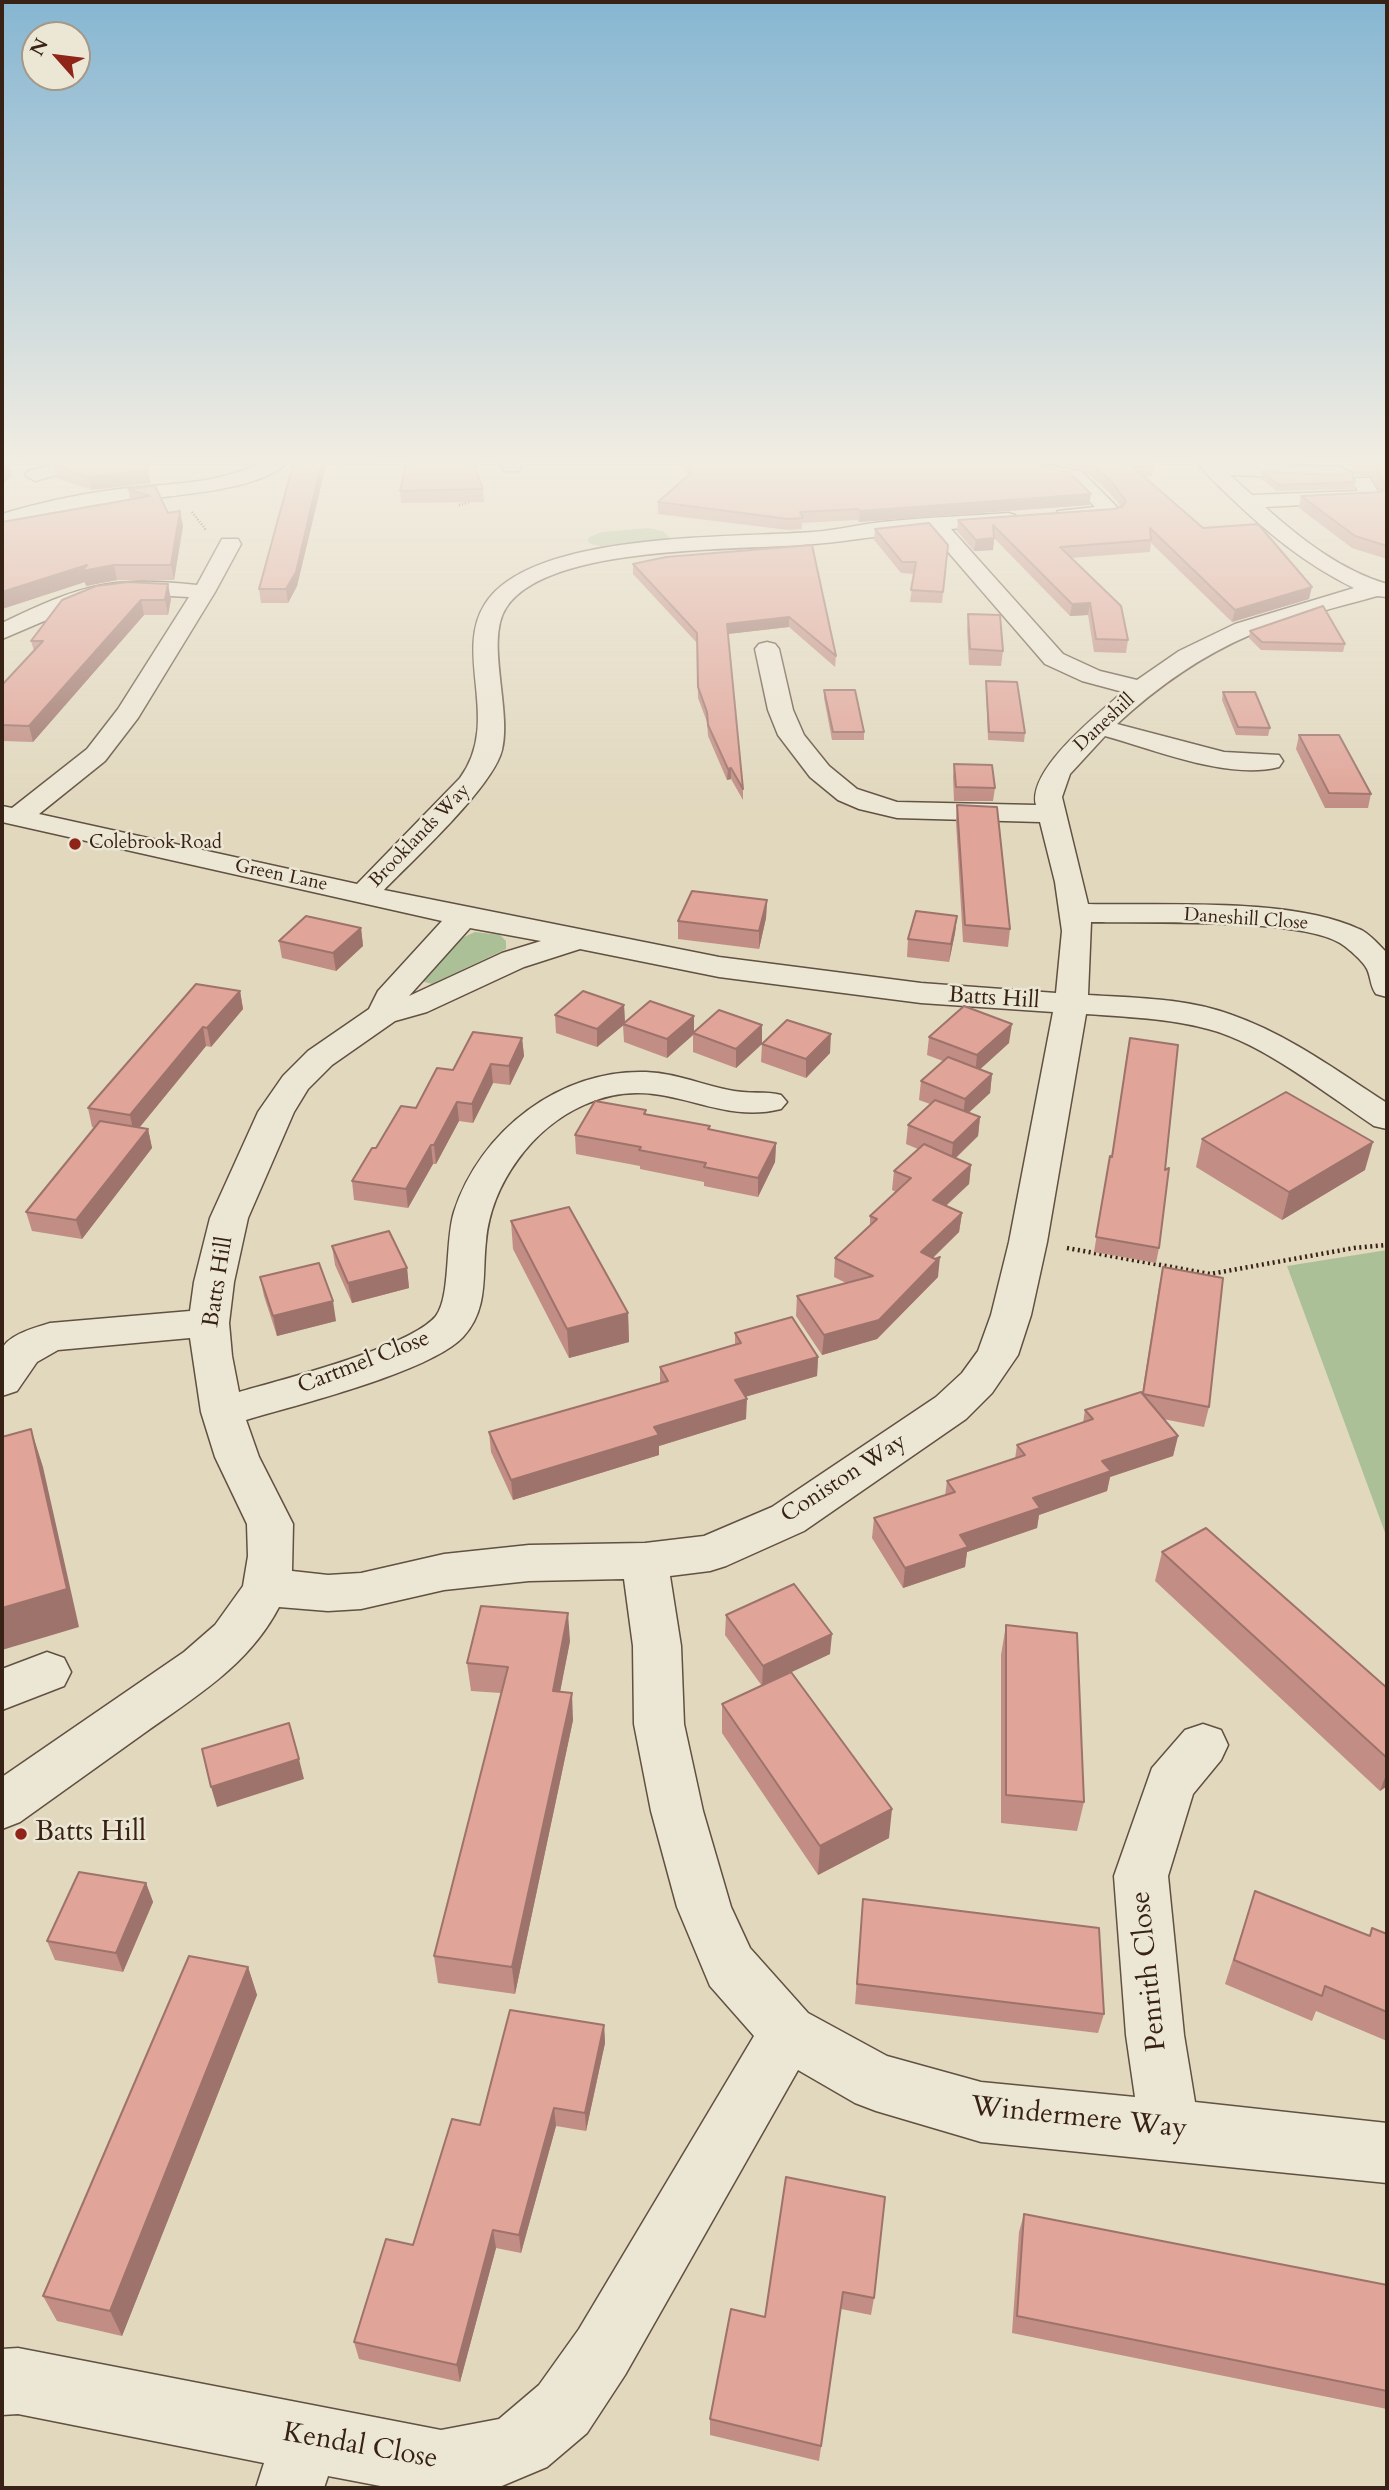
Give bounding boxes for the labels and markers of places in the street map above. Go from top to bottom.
place label: Colebrook Road [89,833,222,855]
marker: Colebrook Road [67,836,83,852]
place label: Batts Hill [35,1817,146,1851]
marker: Batts Hill [13,1826,29,1842]

